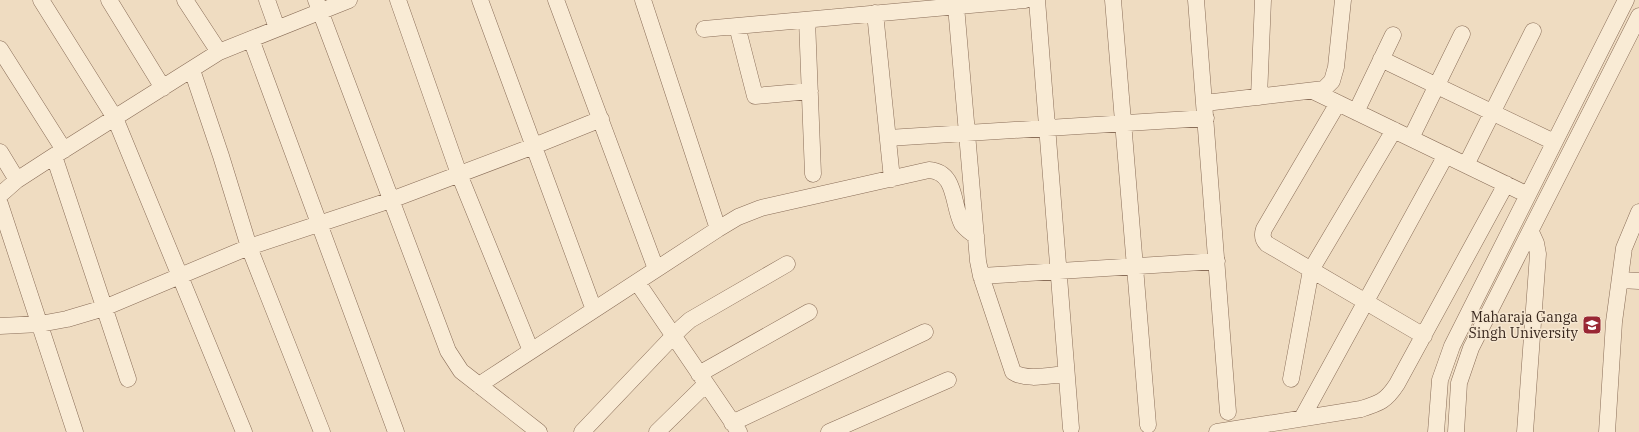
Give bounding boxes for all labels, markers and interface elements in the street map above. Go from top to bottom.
place label: Maharaja Ganga Singh University [1468,308,1579,342]
school or university icon: Maharaja Ganga Singh University [1581,314,1603,336]

